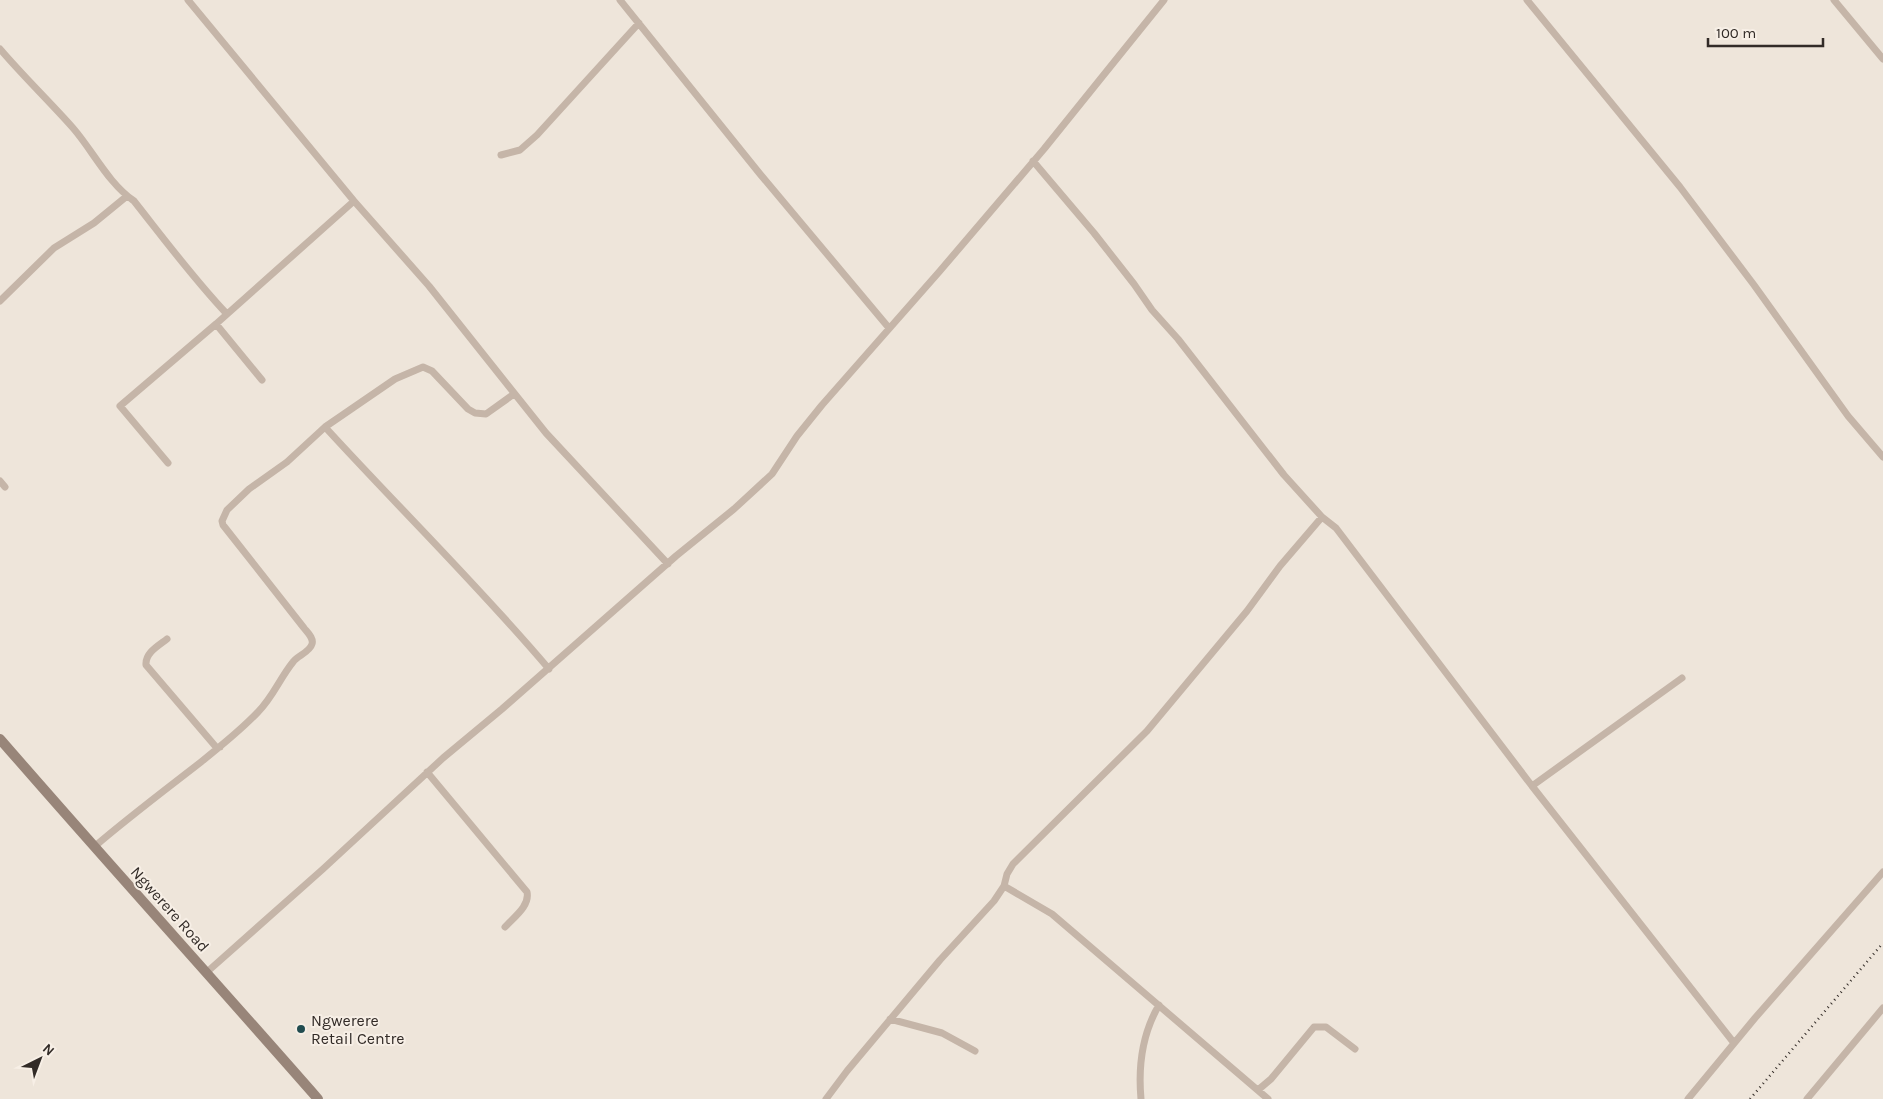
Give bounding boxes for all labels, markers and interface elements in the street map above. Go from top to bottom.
scale bar [1708,15,1823,47]
text: 100 m [1716,24,1756,42]
street label: Ngwerere Road [127,862,213,956]
place label: Ngwerere Retail Centre [311,1011,405,1048]
marker: Ngwerere Retail Centre [295,1023,307,1035]
north arrow [15,1034,65,1084]
text: N [39,1040,58,1059]

